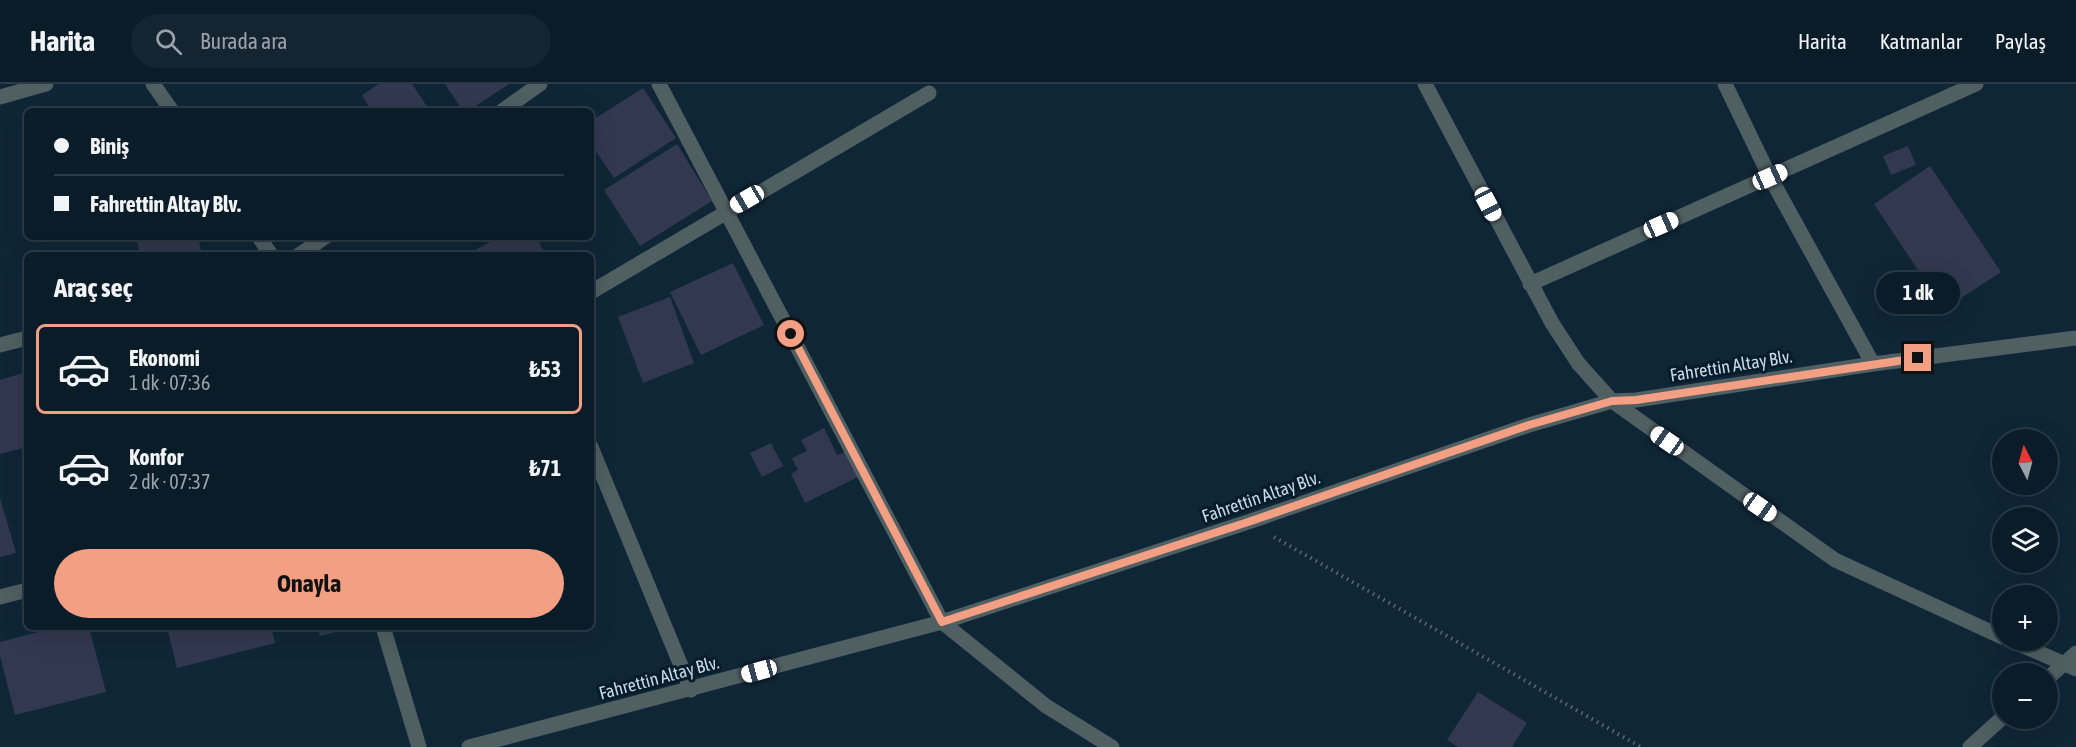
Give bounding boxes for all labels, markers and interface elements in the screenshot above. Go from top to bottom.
search box [131,14,551,68]
text: Harita [30,25,95,57]
icon: search [152,25,185,58]
text: Burada ara [200,28,288,54]
text: Harita [1798,29,1847,53]
text: Katmanlar [1880,29,1962,53]
text: Paylaş [1995,29,2046,53]
text: Biniş [90,133,129,159]
car [1750,161,1790,193]
car [727,182,767,216]
car [1472,184,1504,224]
text: Fahrettin Altay Blv. [90,191,241,217]
car [1641,209,1681,241]
callout: 1 dk [1876,271,1960,313]
text: Araç seç [54,272,133,303]
text: 1 dk [1903,281,1933,304]
route start [777,320,804,347]
icon: car [57,342,111,396]
route end [1904,344,1931,371]
text: Ekonomi [129,345,200,371]
street label: Fahrettin Altay Blv. [1668,345,1794,386]
text: ₺53 [529,356,561,382]
text: 1 dk · 07:36 [129,371,210,394]
car [1647,423,1687,459]
north arrow [1992,429,2058,495]
map controls [1992,429,2058,729]
icon: car [57,441,111,495]
text: Konfor [129,444,183,470]
text: ₺71 [529,455,561,481]
street label: Fahrettin Altay Blv. [1199,467,1323,527]
text: 2 dk · 07:37 [129,470,210,493]
car [1740,489,1780,525]
button: layers [1992,507,2058,573]
button: Onayla [54,549,564,618]
button: + [1992,585,2058,651]
street label: Fahrettin Altay Blv. [597,651,721,704]
car [739,658,779,684]
button: − [1992,663,2058,729]

